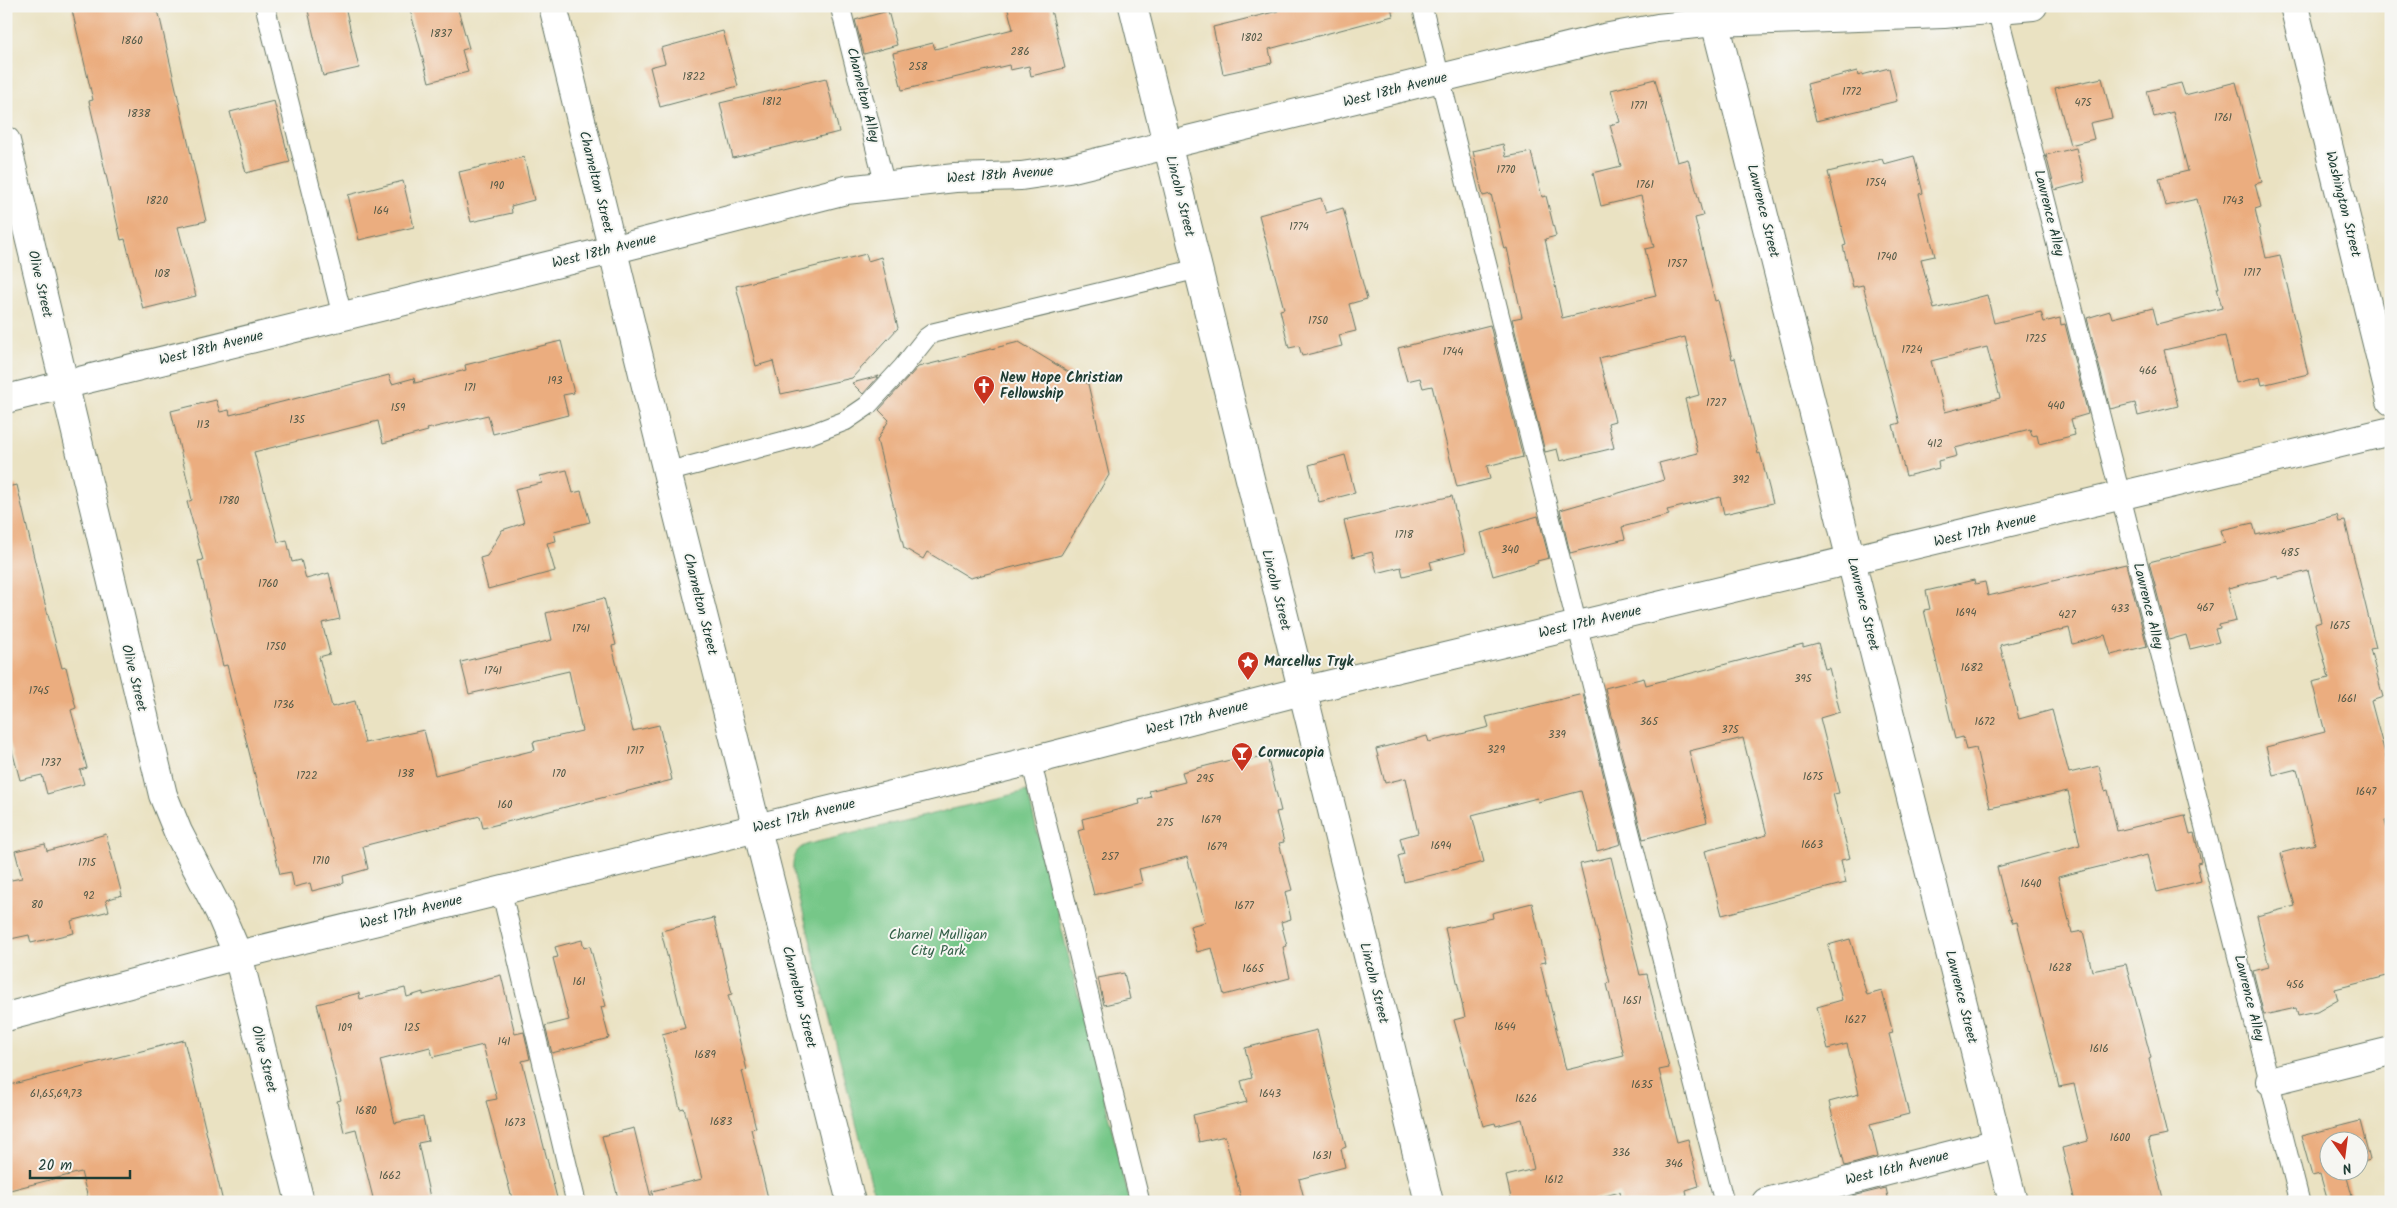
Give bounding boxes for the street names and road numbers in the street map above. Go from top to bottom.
street label: Charnelton Alley [841,45,886,145]
street label: West 18th Avenue [1341,66,1450,114]
street label: Charnelton Street [573,129,619,236]
street label: Washington Street [2319,149,2367,260]
street label: Lincoln Street [1159,153,1201,239]
street label: West 18th Avenue [946,160,1055,190]
street label: Lawrence Street [1741,162,1785,261]
street label: Lawrence Alley [2028,167,2070,259]
street label: West 18th Avenue [550,227,659,275]
street label: Olive Street [22,248,59,320]
street label: West 18th Avenue [157,324,266,372]
street label: West 17th Avenue [1931,506,2039,553]
street label: Lincoln Street [1255,547,1297,633]
street label: Charnelton Street [677,551,723,658]
street label: Lawrence Street [1841,555,1885,654]
street label: Lawrence Alley [2127,560,2169,652]
street label: West 17th Avenue [1536,599,1644,645]
street label: Olive Street [115,642,153,715]
street label: West 17th Avenue [1143,694,1251,741]
street label: West 17th Avenue [750,792,858,839]
street label: West 17th Avenue [357,888,465,935]
street label: Lincoln Street [1353,940,1395,1026]
street label: Charnelton Street [776,944,822,1051]
street label: Lawrence Street [1939,948,1983,1047]
street label: Lawrence Alley [2228,952,2270,1044]
street label: Olive Street [245,1023,283,1096]
street label: West 16th Avenue [1843,1144,1952,1192]

